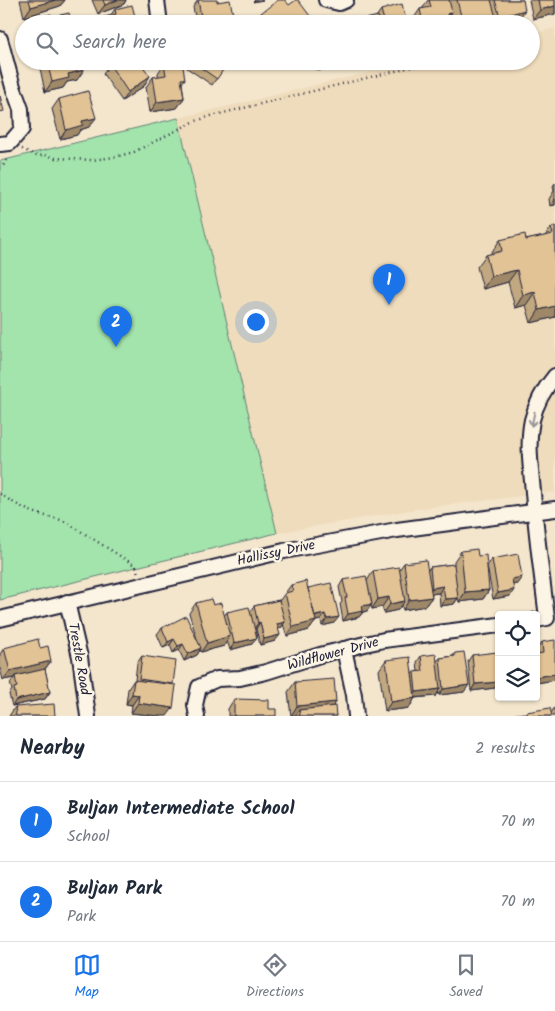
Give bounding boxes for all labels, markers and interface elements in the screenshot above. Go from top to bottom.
search box [15,15,540,70]
text: Search here [73,28,167,58]
icon: search [33,29,61,57]
pin: 1 [373,264,405,305]
pin: 2 [100,306,132,347]
your location [243,309,269,335]
one-way arrow [528,410,537,426]
street label: Hallissy Drive [235,534,318,572]
map controls [495,611,540,701]
button: locate [495,611,540,656]
street label: Trestle Road [62,621,96,698]
street label: Wildflower Drive [285,631,382,677]
button: layers [495,656,540,701]
text: Nearby [20,732,85,765]
text: 2 results [475,736,535,761]
text: Buljan Intermediate School [67,794,294,824]
text: 1 [34,809,38,834]
text: 70 m [500,809,535,834]
text: School [67,824,110,849]
text: Buljan Park [67,874,162,904]
text: 2 [31,889,41,914]
text: 70 m [500,889,535,914]
text: Park [67,904,96,929]
tab: Map [73,951,101,1003]
tab: Directions [246,951,304,1003]
tab: Saved [449,951,482,1003]

